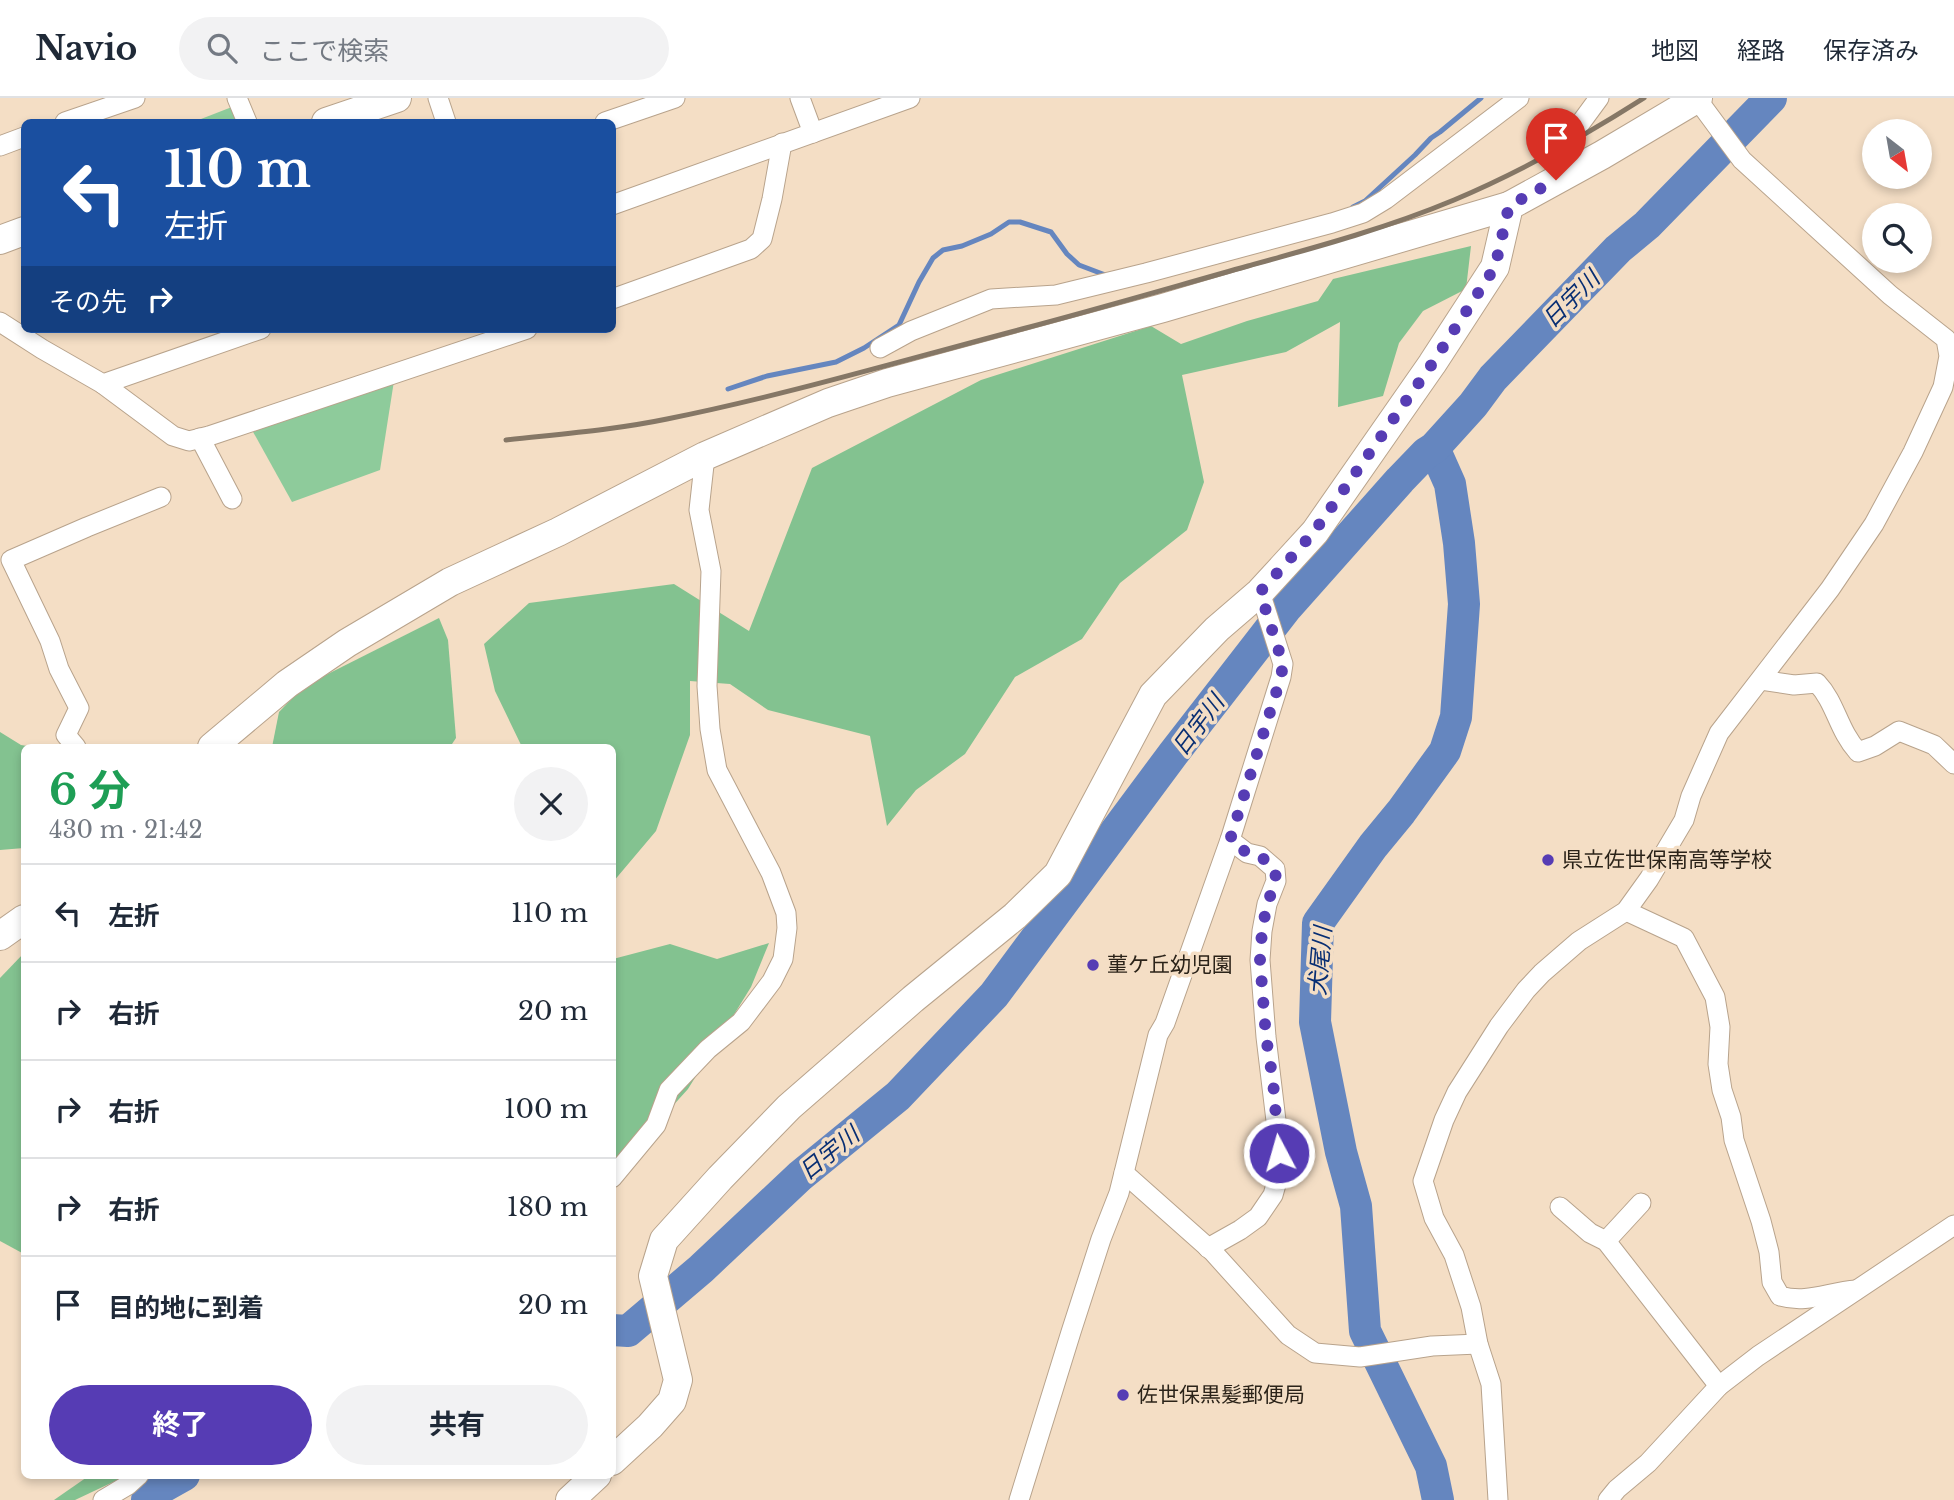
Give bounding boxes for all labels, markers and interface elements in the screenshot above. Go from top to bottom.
search box [179,17,669,80]
text: Navio [35,28,137,69]
icon: search [203,29,241,67]
text: ここで検索 [259,35,389,67]
text: 地図 [1651,36,1699,65]
text: 経路 [1737,36,1785,65]
text: 保存済み [1823,36,1919,65]
pin [1526,108,1586,180]
icon: arrive [1537,119,1575,157]
north arrow [1862,119,1932,189]
map controls [1862,119,1932,273]
text: 110 m [164,139,311,200]
icon: left [49,147,140,238]
button: search [1862,203,1932,273]
text: 左折 [164,206,228,246]
water label: 日宇川 [1537,263,1607,333]
icon: right [141,280,179,318]
text: その先 [49,286,127,318]
water label: 日宇川 [1166,687,1232,761]
text: 6 分 [49,764,130,816]
button: close [514,767,588,841]
text: 430 m · 21:42 [49,816,203,844]
place label: 県立佐世保南高等学校 [1562,847,1772,873]
marker: 県立佐世保南高等学校 [1540,852,1556,868]
icon: left [49,894,87,932]
text: 110 m [511,897,588,929]
text: 左折 [108,900,160,932]
water label: 犬尾川 [1303,922,1337,997]
place label: 菫ケ丘幼児園 [1107,952,1233,978]
marker: 菫ケ丘幼児園 [1085,957,1101,973]
icon: right [49,992,87,1030]
text: 20 m [518,995,588,1027]
text: 右折 [108,998,160,1030]
icon: right [49,1090,87,1128]
text: 100 m [504,1093,588,1125]
text: 右折 [108,1096,160,1128]
position arrow [1242,1116,1316,1190]
water label: 日宇川 [793,1119,867,1186]
icon: right [49,1188,87,1226]
text: 180 m [507,1191,588,1223]
text: 右折 [108,1194,160,1226]
icon: arrive [49,1286,87,1324]
text: 20 m [518,1289,588,1321]
text: 目的地に到着 [108,1292,264,1324]
place label: 佐世保黒髪郵便局 [1137,1382,1305,1408]
button: 終了 [49,1385,312,1465]
button: 共有 [326,1385,588,1465]
marker: 佐世保黒髪郵便局 [1115,1387,1131,1403]

